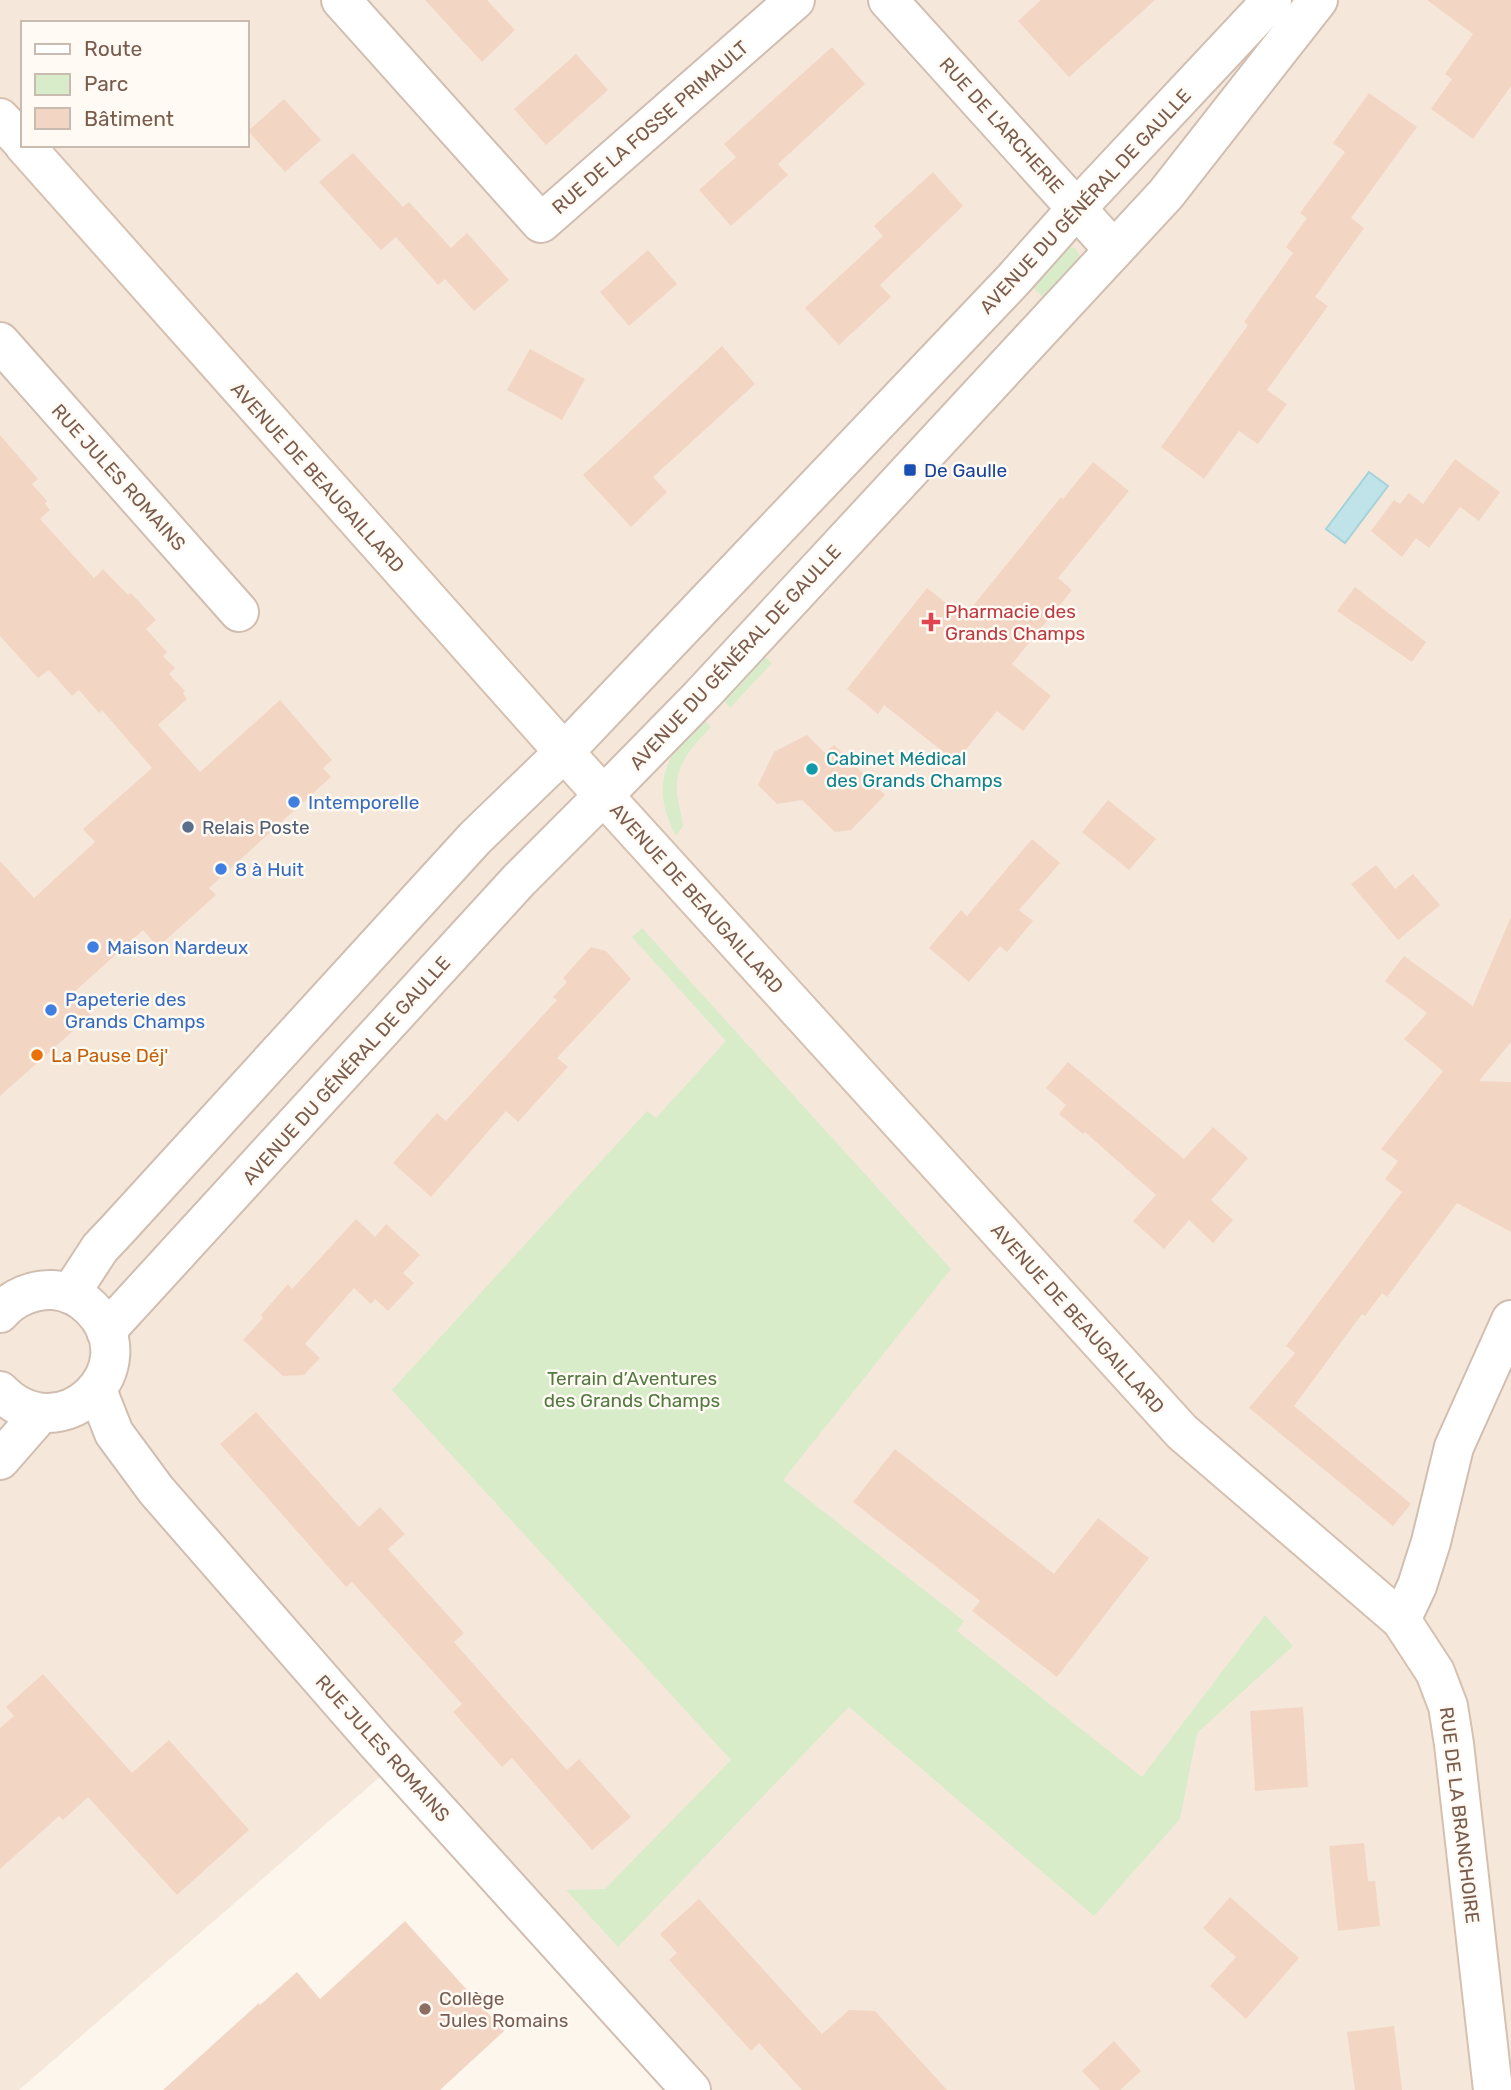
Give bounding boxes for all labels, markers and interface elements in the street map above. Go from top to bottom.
legend [21,21,248,147]
text: Route [84,36,142,61]
street label: RUE DE LA FOSSE PRIMAULT [547,36,753,219]
street label: RUE DE L'ARCHERIE [935,53,1069,198]
text: Parc [84,71,128,96]
street label: AVENUE DU GÉNÉRAL DE GAULLE [975,84,1196,319]
text: Bâtiment [84,106,174,131]
street label: AVENUE DE BEAUGAILLARD [226,377,409,577]
street label: RUE JULES ROMAINS [47,399,191,555]
place label: De Gaulle [924,459,1007,482]
marker: De Gaulle [902,462,918,478]
street label: AVENUE DU GÉNÉRAL DE GAULLE [625,540,846,775]
place label: Pharmacie des Grands Champs [945,600,1085,645]
marker: Pharmacie des Grands Champs [923,614,939,630]
place label: Cabinet Médical des Grands Champs [826,747,1003,792]
marker: Cabinet Médical des Grands Champs [804,761,820,777]
place label: Intemporelle [308,791,419,814]
marker: Intemporelle [286,794,302,810]
street label: AVENUE DE BEAUGAILLARD [605,798,788,998]
place label: Relais Poste [202,816,310,839]
marker: Relais Poste [180,819,196,835]
place label: 8 à Huit [235,858,304,881]
marker: 8 à Huit [213,861,229,877]
place label: Maison Nardeux [107,936,248,959]
marker: Maison Nardeux [85,939,101,955]
street label: AVENUE DU GÉNÉRAL DE GAULLE [238,951,455,1189]
place label: Papeterie des Grands Champs [65,988,205,1033]
marker: Papeterie des Grands Champs [43,1002,59,1018]
place label: La Pause Déj' [51,1044,168,1067]
marker: La Pause Déj' [29,1047,45,1063]
street label: AVENUE DE BEAUGAILLARD [986,1218,1169,1418]
park label: Terrain d’Aventures des Grands Champs [544,1367,720,1412]
street label: RUE JULES ROMAINS [311,1670,455,1826]
street label: RUE DE LA BRANCHOIRE [1435,1705,1484,1925]
place label: Collège Jules Romains [439,1987,568,2032]
marker: Collège Jules Romains [417,2001,433,2017]

